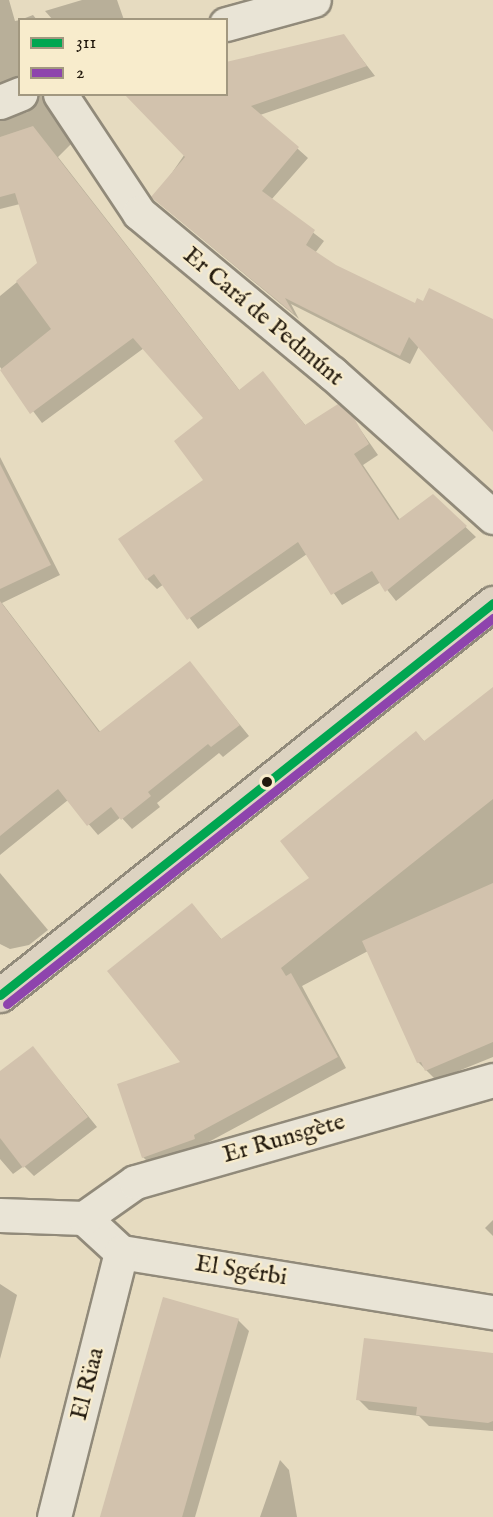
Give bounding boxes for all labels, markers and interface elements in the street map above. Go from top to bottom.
legend [18,18,228,96]
text: 311 [76,32,96,55]
text: 2 [76,62,84,85]
street label: Er Cará de Pedmúnt [177,241,349,393]
unlabelled marker [261,776,273,788]
street label: Er Runsgète [220,1108,348,1170]
street label: El Sgérbi [193,1250,289,1292]
street label: El Rïaa [65,1345,111,1423]

